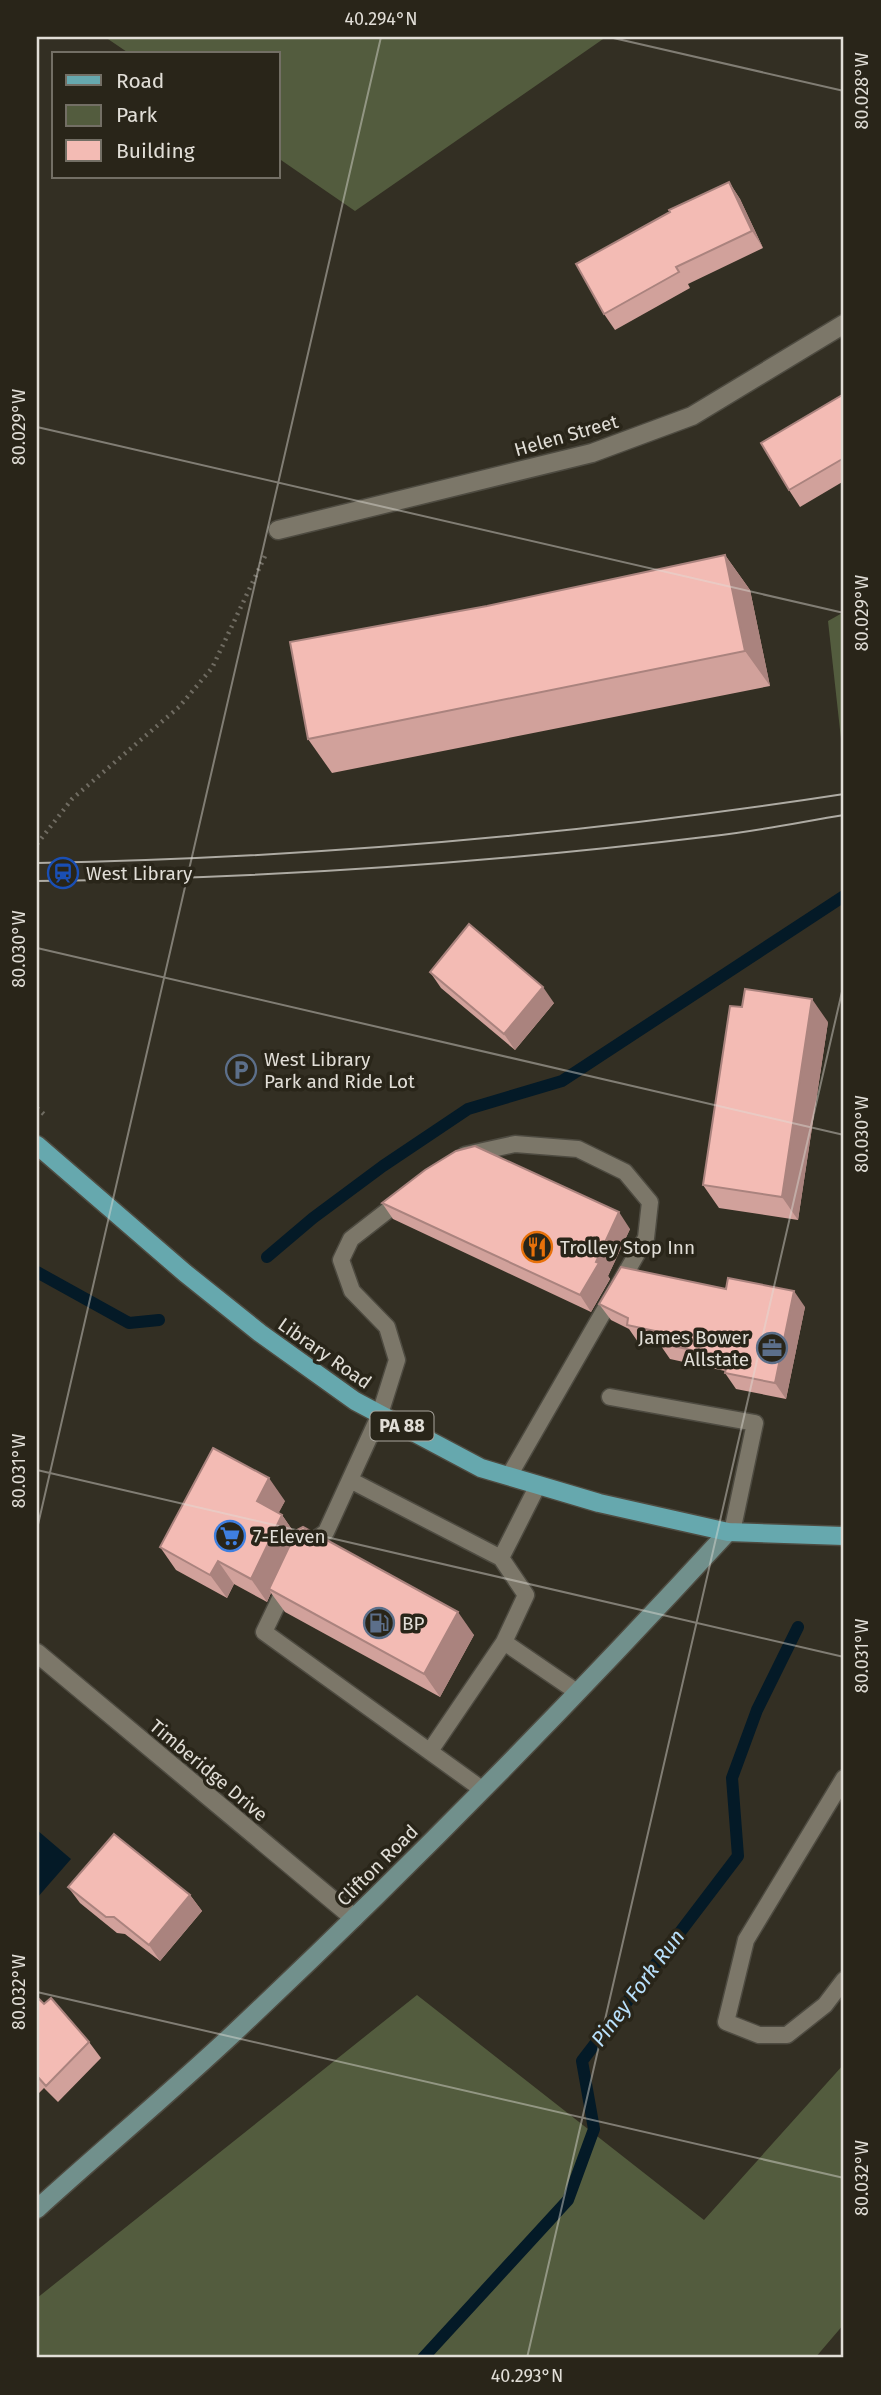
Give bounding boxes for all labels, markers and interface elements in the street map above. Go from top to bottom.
text: 40.294°N [344,8,418,30]
legend [52,52,280,178]
text: 80.028°W [851,52,873,130]
text: Road [116,68,164,94]
text: Park [116,102,158,128]
text: Building [116,138,195,164]
text: 80.029°W [8,389,30,465]
street label: Helen Street [512,410,621,461]
text: 80.029°W [851,575,873,651]
station icon: West Library [46,856,80,890]
place label: West Library [86,862,193,885]
text: 80.030°W [8,910,30,988]
place label: West Library Park and Ride Lot [264,1048,415,1093]
parking icon: West Library Park and Ride Lot [224,1053,258,1087]
text: 80.030°W [851,1095,873,1173]
restaurant icon: Trolley Stop Inn [520,1230,554,1264]
place label: Trolley Stop Inn [560,1236,695,1259]
street label: Library Road [274,1313,376,1394]
place label: James Bower Allstate [638,1326,750,1371]
office icon: James Bower Allstate [755,1331,789,1365]
road number: PA 88 [370,1412,434,1441]
text: 80.031°W [8,1434,30,1508]
supermarket icon: 7-Eleven [213,1519,247,1553]
place label: 7-Eleven [253,1525,326,1548]
fuel station icon: BP [362,1606,396,1640]
place label: BP [402,1612,425,1635]
text: 80.031°W [851,1619,873,1693]
street label: Timberidge Drive [145,1714,272,1826]
street label: Clifton Road [332,1820,423,1911]
water label: Piney Fork Run [586,1924,690,2052]
text: 80.032°W [8,1954,30,2030]
text: 80.032°W [851,2140,873,2216]
text: 40.293°N [491,2365,563,2387]

